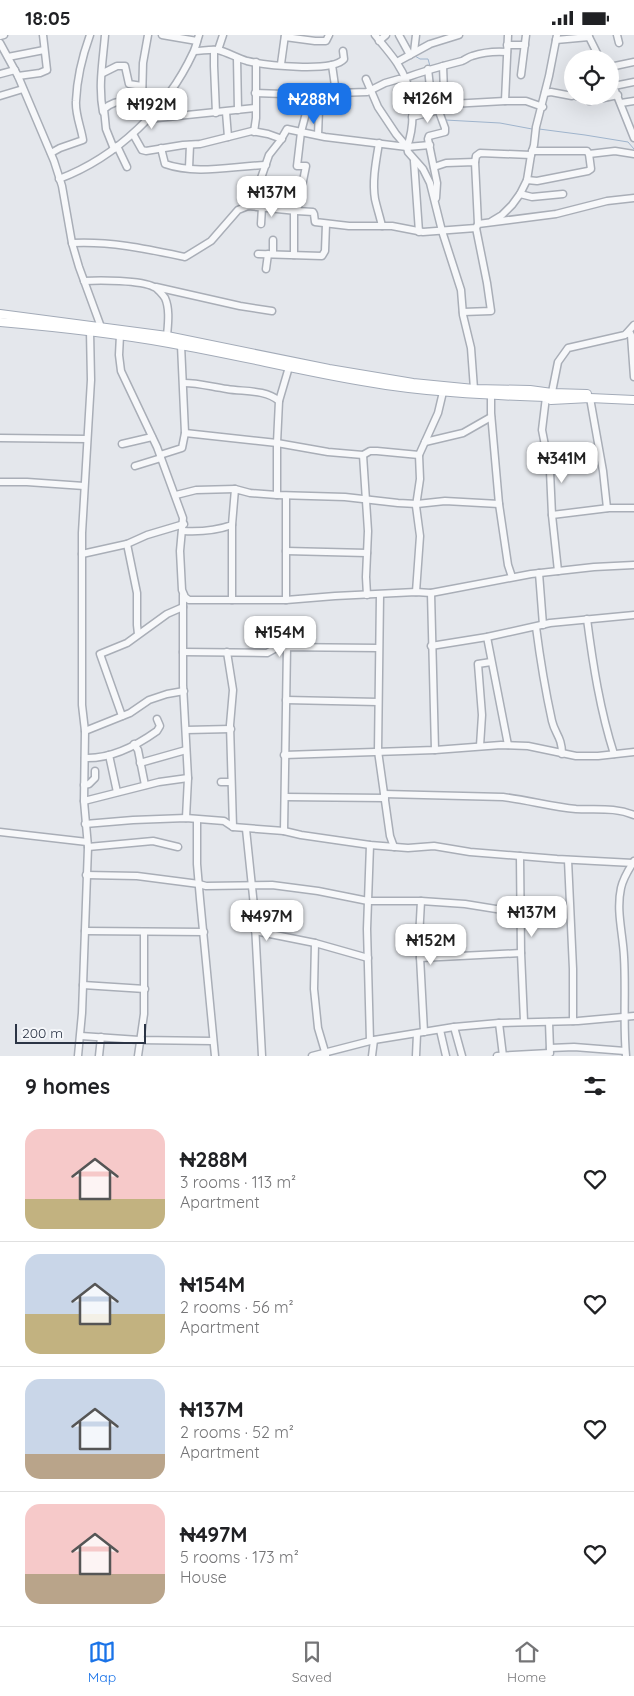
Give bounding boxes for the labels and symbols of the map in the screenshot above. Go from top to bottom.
pin: ₦126M [393,81,463,124]
pin: ₦288M [279,83,349,125]
pin: ₦192M [117,87,187,130]
pin: ₦137M [237,175,307,218]
pin: ₦341M [527,441,597,484]
pin: ₦154M [245,615,315,658]
pin: ₦137M [497,895,567,938]
pin: ₦497M [232,899,302,942]
pin: ₦152M [396,923,466,966]
scale bar [15,1021,146,1044]

